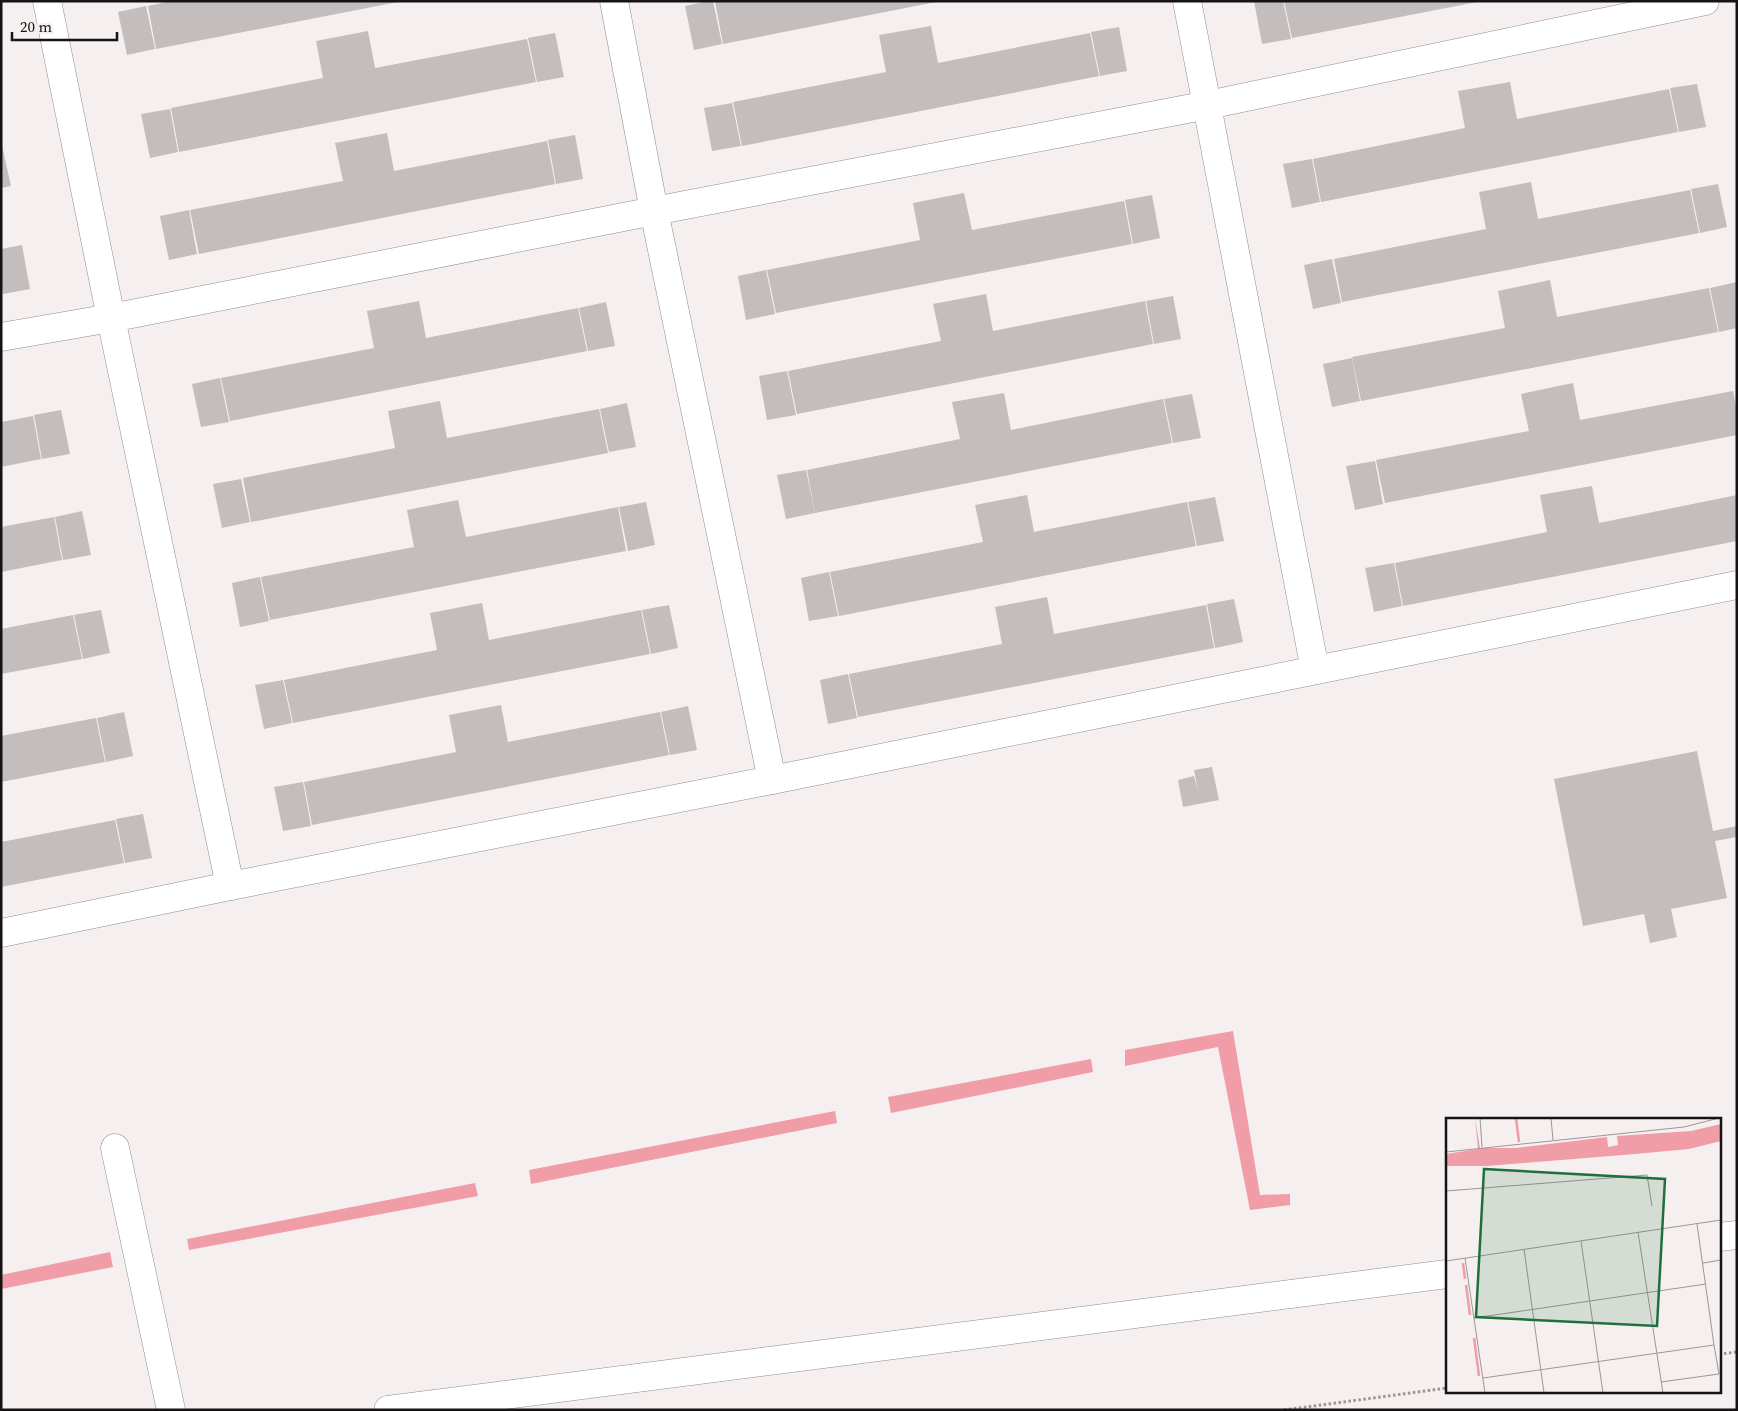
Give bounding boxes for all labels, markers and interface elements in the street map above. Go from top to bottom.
scale bar [12,10,118,42]
text: 20 m [20,16,52,37]
inset map [1446,1118,1720,1394]

